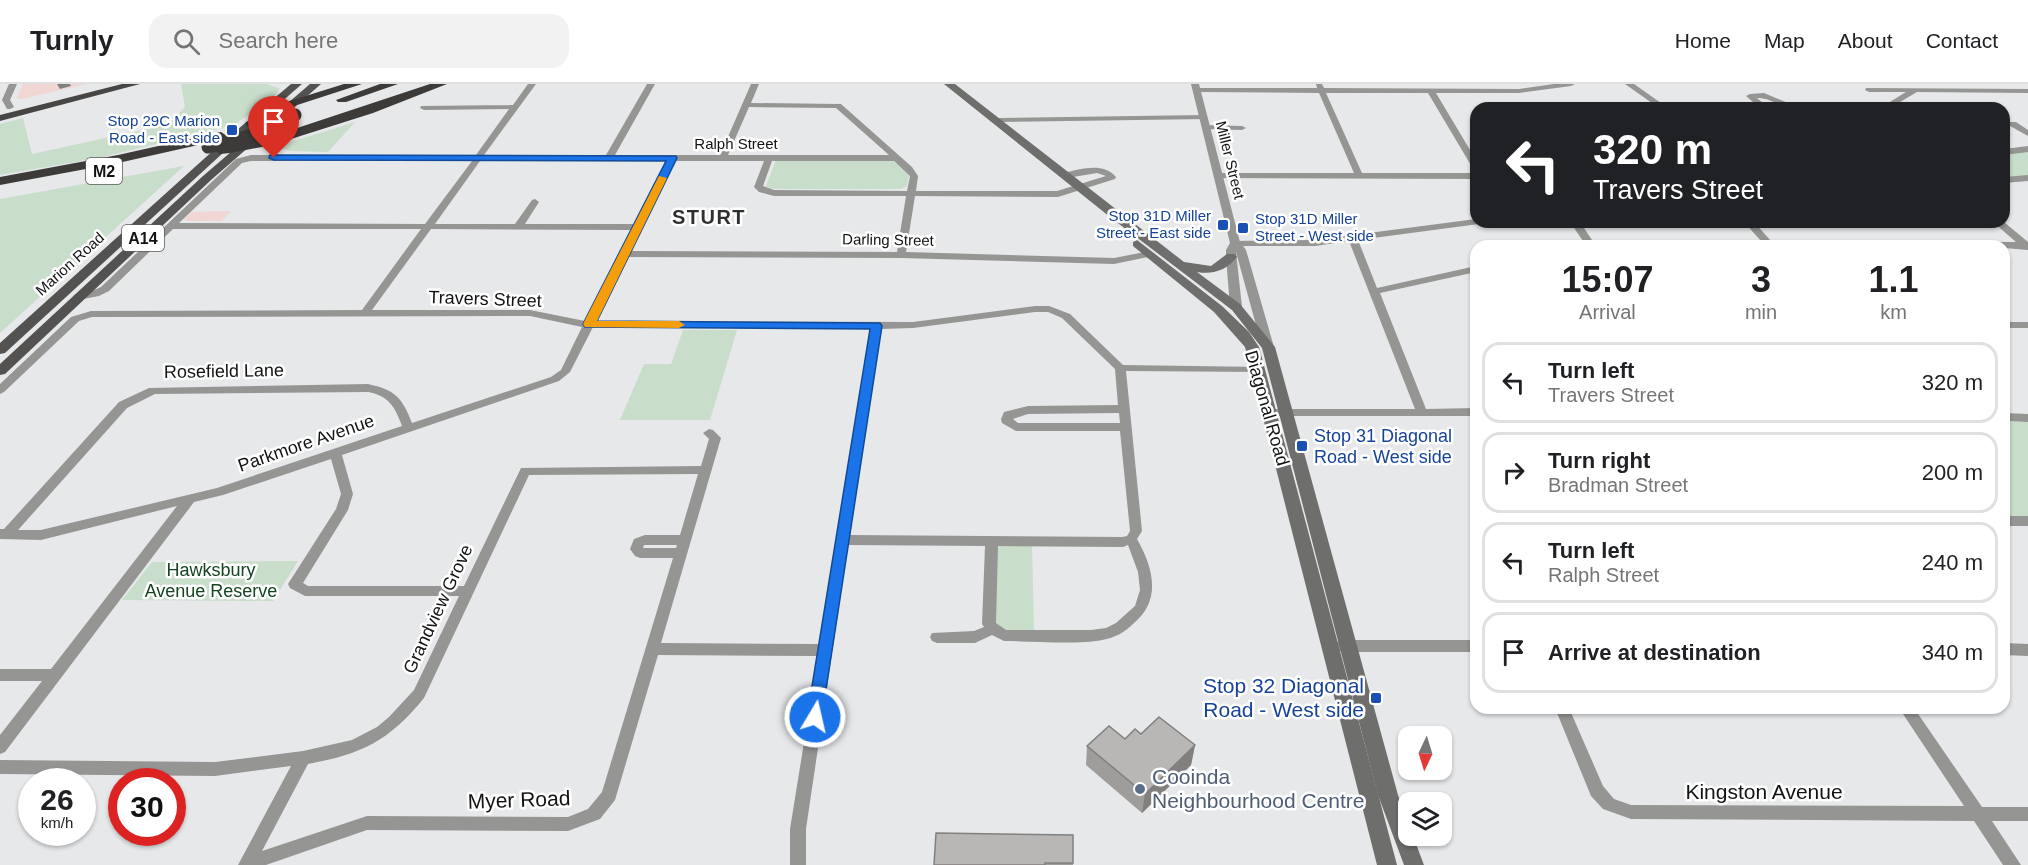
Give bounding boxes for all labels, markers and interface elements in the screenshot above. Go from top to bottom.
search box [149,14,569,68]
text: Turnly [30,25,113,56]
icon: search [170,25,203,58]
text: Search here [218,28,338,53]
text: Home [1675,29,1731,52]
text: Map [1764,29,1805,52]
text: About [1838,29,1893,52]
text: Contact [1926,29,1998,52]
pin [248,96,299,158]
icon: arrive [257,105,290,138]
place label: Stop 29C Marion Road - East side [107,112,220,146]
street label: Miller Street [1213,119,1249,202]
marker: Stop 29C Marion Road - East side [225,123,239,137]
icon: left [1494,126,1572,204]
text: 320 m [1593,126,1712,173]
street label: Ralph Street [694,135,779,152]
road number: M2 [86,158,122,184]
text: Travers Street [1593,175,1763,205]
district label: STURT [672,206,746,228]
place label: Stop 31D Miller Street - East side [1096,207,1211,241]
place label: Stop 31D Miller Street - West side [1255,210,1374,244]
marker: Stop 31D Miller Street - East side [1216,218,1230,232]
marker: Stop 31D Miller Street - West side [1236,221,1250,235]
road number: A14 [122,225,164,251]
street label: Marion Road [32,229,107,299]
street label: Darling Street [842,230,935,249]
text: 15:07 [1561,259,1653,300]
text: 3 [1751,259,1771,300]
text: 1.1 [1869,259,1919,300]
street label: Travers Street [428,287,542,311]
text: Arrival [1579,301,1636,323]
text: min [1745,301,1777,323]
text: km [1880,301,1907,323]
street label: Diagonal Road [1241,348,1293,468]
text: Turn left [1548,358,1634,383]
street label: Rosefield Lane [164,360,284,382]
icon: left [1497,366,1530,399]
text: 320 m [1922,370,1983,395]
text: Travers Street [1548,384,1674,406]
street label: Parkmore Avenue [235,410,377,476]
place label: Stop 31 Diagonal Road - West side [1314,426,1452,467]
marker: Stop 31 Diagonal Road - West side [1295,439,1309,453]
text: Turn right [1548,448,1650,473]
icon: right [1497,456,1530,489]
text: 200 m [1922,460,1983,485]
text: Bradman Street [1548,474,1688,496]
text: Turn left [1548,538,1634,563]
street label: Grandview Grove [399,541,477,677]
icon: left [1497,546,1530,579]
text: 240 m [1922,550,1983,575]
park label: Hawksbury Avenue Reserve [145,560,277,601]
text: Ralph Street [1548,564,1659,586]
icon: arrive [1497,636,1530,669]
text: Arrive at destination [1548,640,1761,665]
text: 340 m [1922,640,1983,665]
place label: Stop 32 Diagonal Road - West side [1203,674,1364,721]
position arrow [783,685,847,749]
marker: Stop 32 Diagonal Road - West side [1369,691,1383,705]
north arrow [1398,726,1452,780]
map controls [1398,726,1452,846]
place label: Cooinda Neighbourhood Centre [1152,765,1364,812]
speed limit sign: 30 [108,768,186,846]
street label: Kingston Avenue [1685,780,1843,803]
marker: Cooinda Neighbourhood Centre [1133,782,1147,796]
text: 26 [40,783,74,816]
street label: Myer Road [467,786,571,813]
button: layers [1398,792,1452,846]
text: km/h [41,814,73,831]

